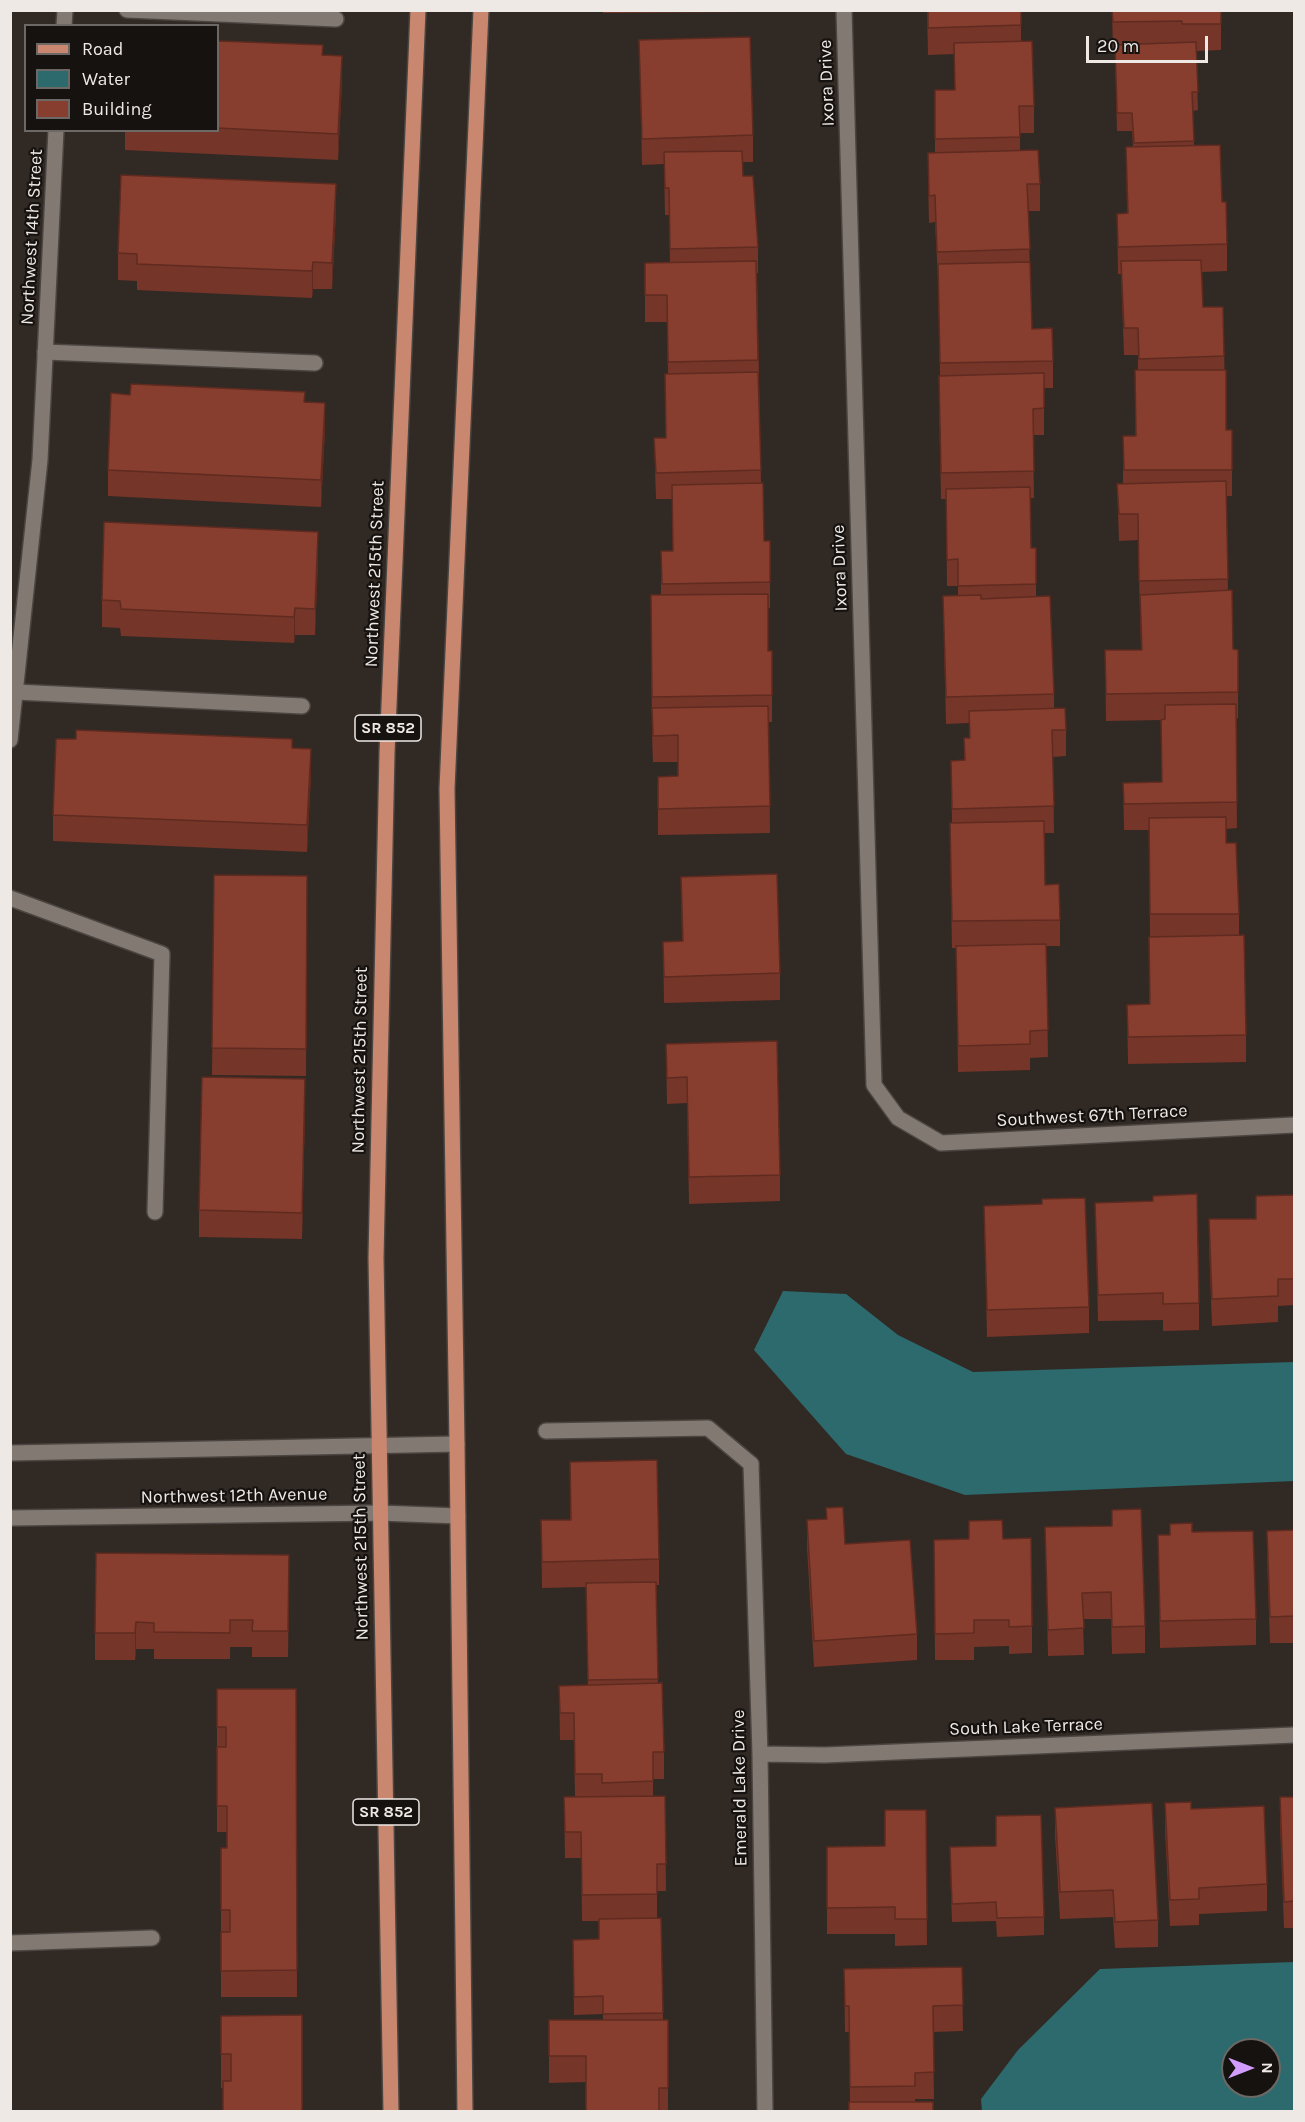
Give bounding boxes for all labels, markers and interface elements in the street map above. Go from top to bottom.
legend [24,24,219,132]
scale bar [1089,24,1210,62]
text: 20 m [1097,35,1139,57]
text: Road [82,38,123,60]
street label: Ixora Drive [815,39,839,127]
text: Water [82,68,130,90]
text: Building [82,98,152,120]
street label: Northwest 14th Street [17,148,47,326]
street label: Northwest 215th Street [361,480,389,668]
street label: Ixora Drive [828,524,852,612]
road number: SR 852 [355,715,421,741]
street label: Northwest 215th Street [348,966,372,1154]
street label: Southwest 67th Terrace [996,1100,1188,1132]
street label: Northwest 215th Street [349,1453,373,1641]
street label: Northwest 12th Avenue [141,1484,327,1508]
street label: Emerald Lake Drive [728,1710,752,1866]
street label: South Lake Terrace [949,1714,1103,1740]
road number: SR 852 [353,1799,419,1825]
north arrow [1221,2038,1281,2098]
text: N [1258,2062,1277,2074]

